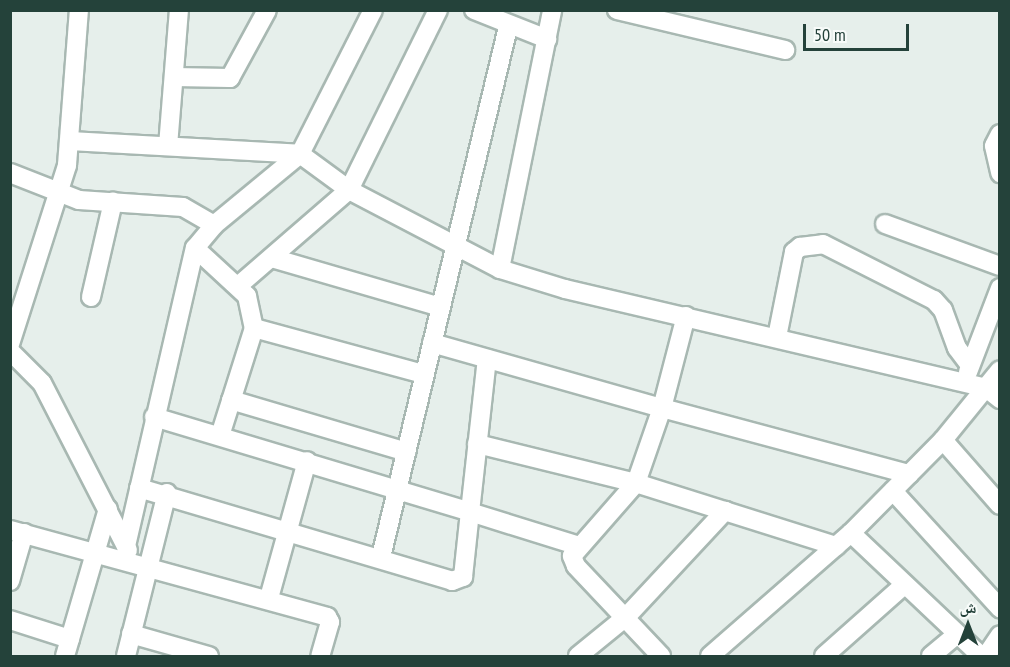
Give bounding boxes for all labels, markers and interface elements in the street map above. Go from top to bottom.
scale bar [806,12,912,50]
text: 50 m [814,23,846,46]
north arrow [938,595,998,655]
text: ش [960,597,976,617]

